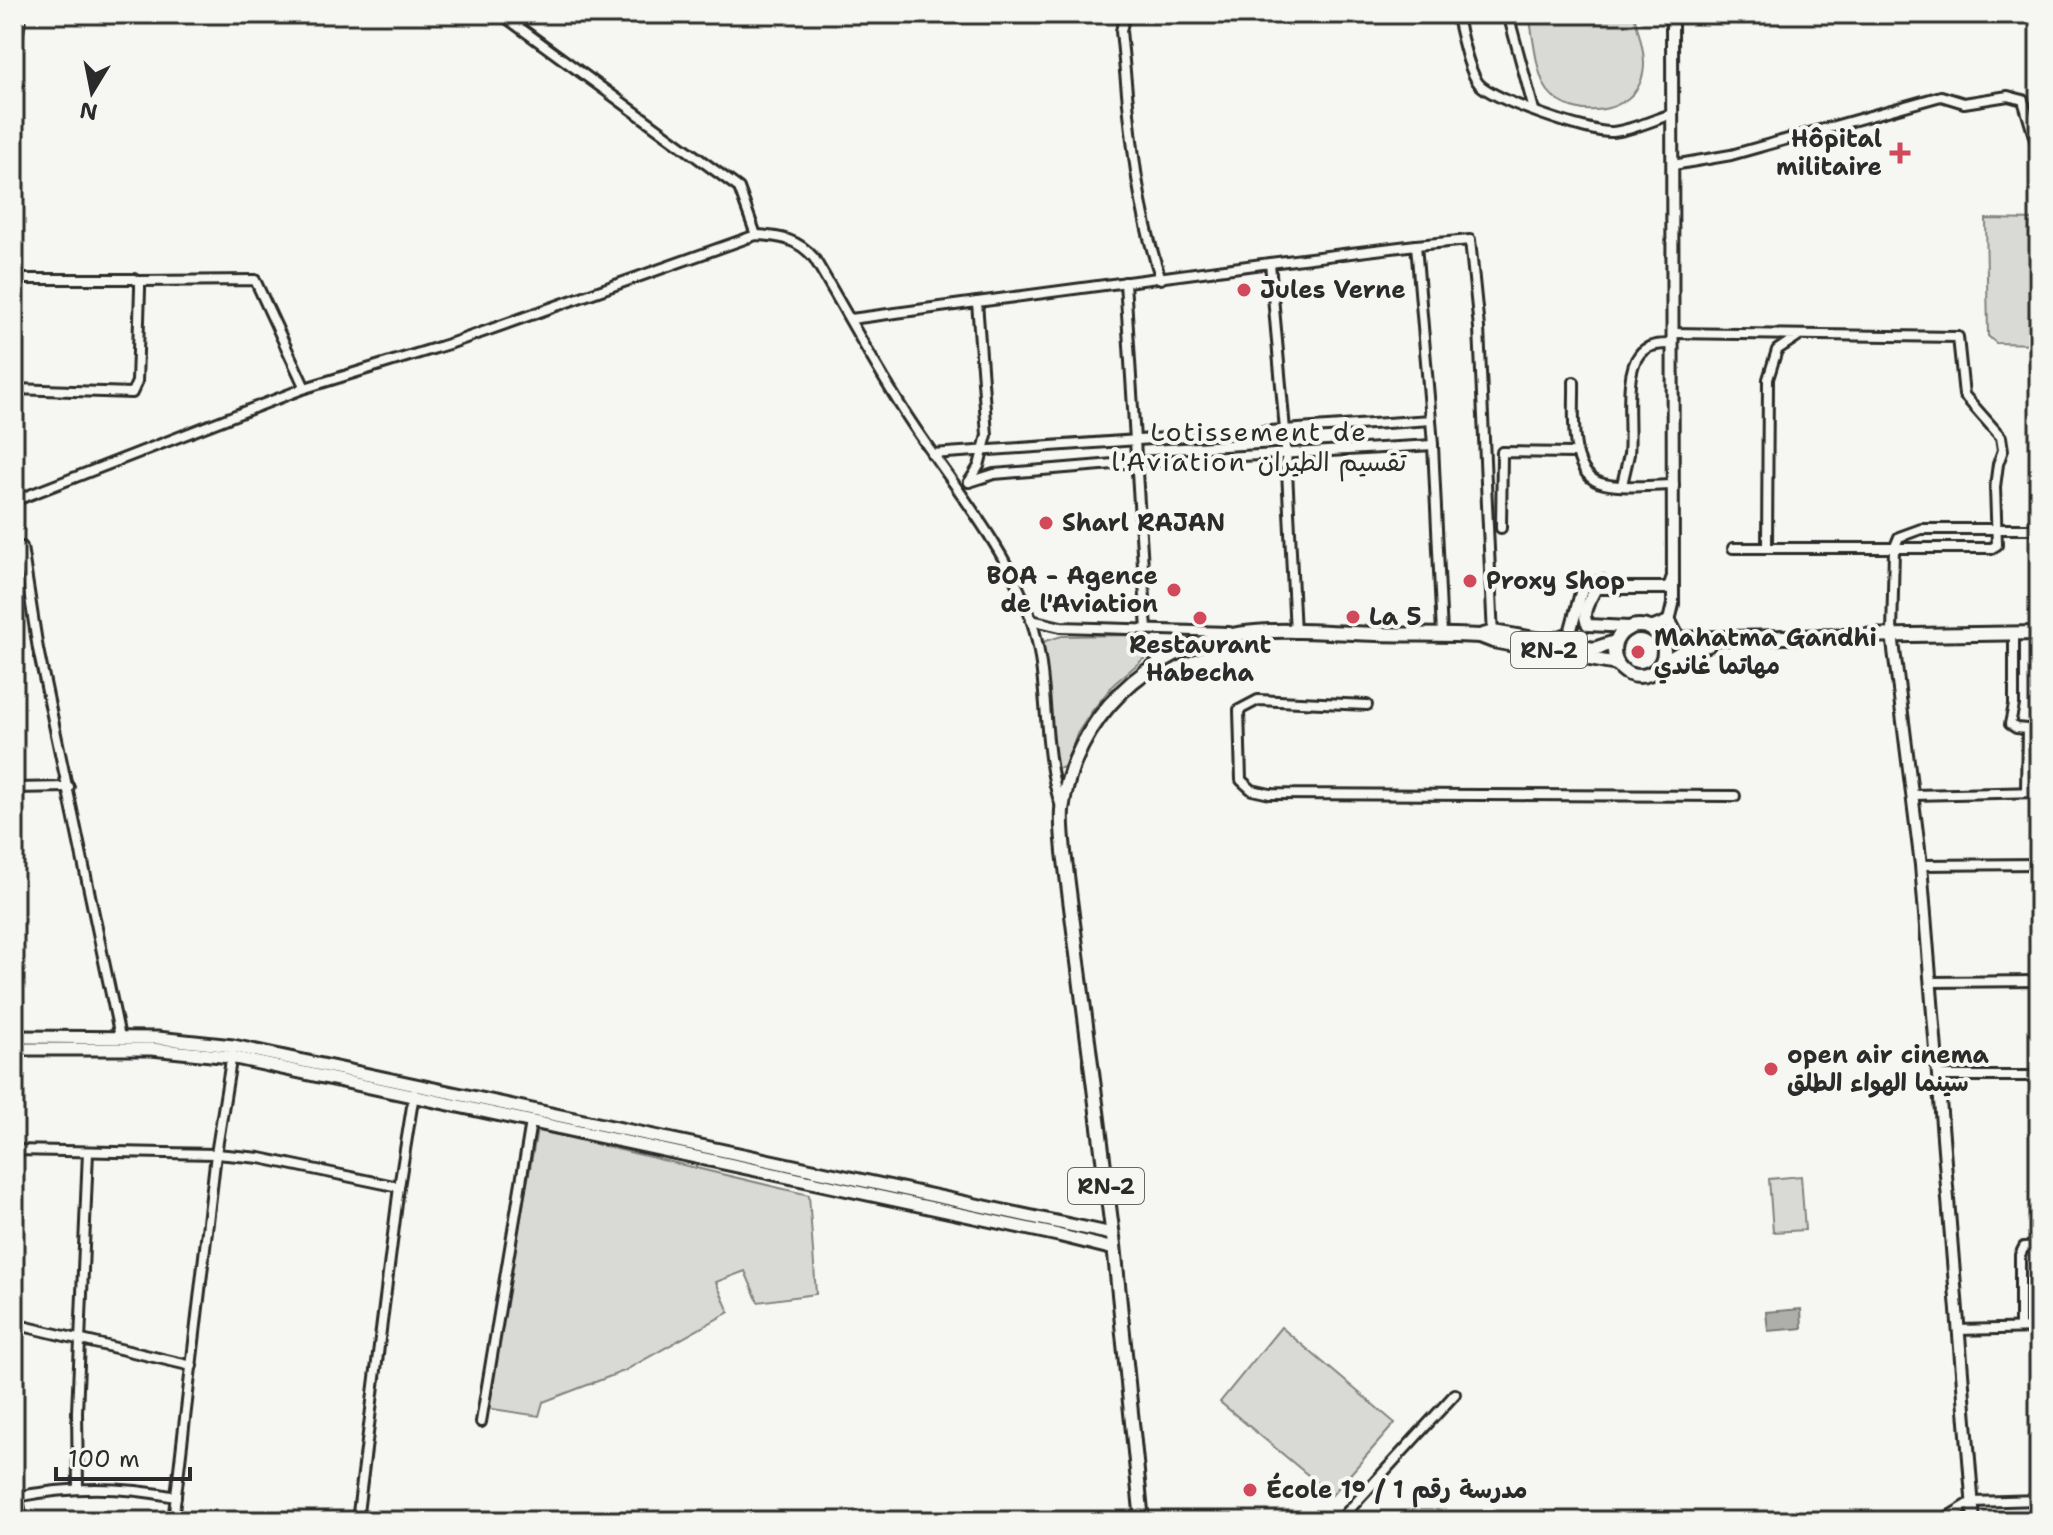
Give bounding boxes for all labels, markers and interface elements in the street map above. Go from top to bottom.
north arrow [52,52,132,132]
text: N [78,95,100,127]
place label: Hôpital militaire [1776,123,1882,183]
marker: Hôpital militaire [1889,142,1911,164]
place label: Jules Verne [1260,274,1406,306]
marker: Jules Verne [1235,281,1253,299]
district label: Lotissement de l'Aviation تقسيم الطيران [1111,414,1407,482]
place label: Sharl RAJAN [1062,507,1225,539]
marker: Sharl RAJAN [1037,514,1055,532]
place label: BOA - Agence de l'Aviation [987,560,1158,620]
place label: Proxy Shop [1486,565,1625,597]
marker: Proxy Shop [1461,572,1479,590]
marker: BOA - Agence de l'Aviation [1165,581,1183,599]
place label: La 5 [1369,601,1422,633]
marker: La 5 [1344,608,1362,626]
marker: Restaurant Habecha [1191,609,1209,627]
place label: Mahatma Gandhi مهاتما غاندي [1654,622,1877,684]
place label: Restaurant Habecha [1129,629,1271,689]
road number: RN-2 [1511,632,1587,668]
marker: Mahatma Gandhi مهاتما غاندي [1629,643,1647,661]
place label: open air cinema سينما الهواء الطلق [1787,1039,1990,1099]
marker: open air cinema سينما الهواء الطلق [1762,1060,1780,1078]
road number: RN-2 [1068,1168,1144,1204]
scale bar [56,1431,190,1481]
text: 100 m [68,1443,140,1475]
place label: École 1° / مدرسة رقم 1 [1266,1472,1527,1508]
marker: École 1° / مدرسة رقم 1 [1241,1481,1259,1499]

